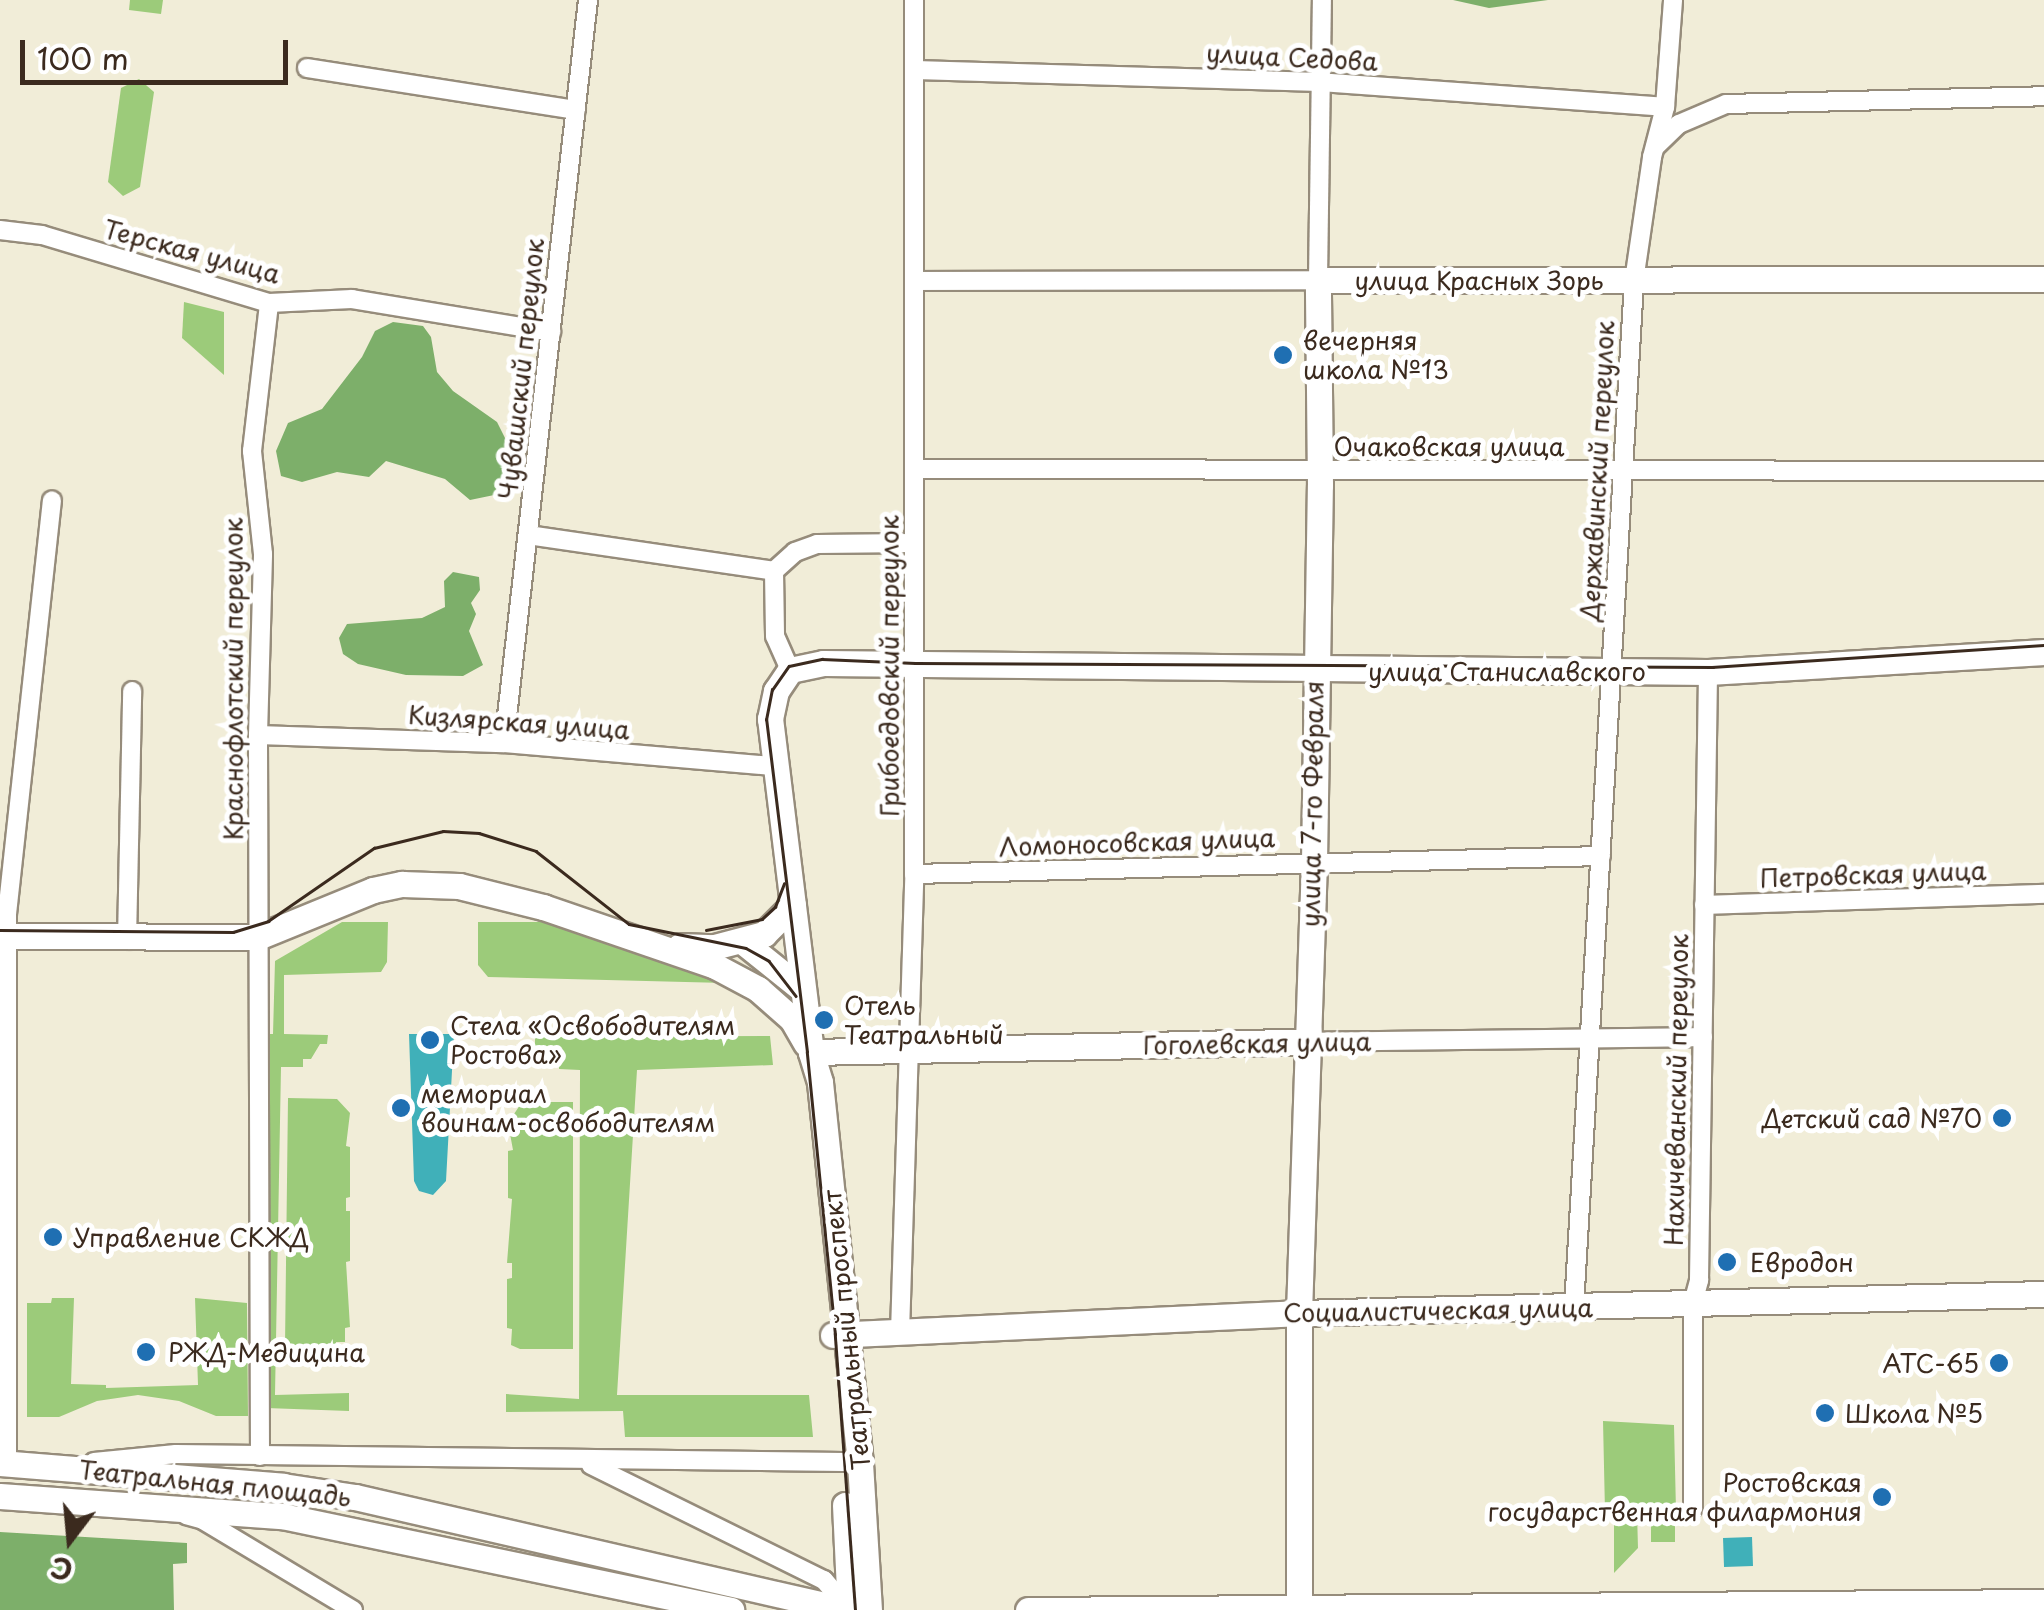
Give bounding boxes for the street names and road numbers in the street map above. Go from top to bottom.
street label: улица Седова [1205,37,1379,77]
street label: Терская улица [100,213,284,289]
street label: Чувашский переулок [492,237,550,501]
street label: улица Красных Зорь [1353,265,1605,295]
street label: Державинский переулок [1574,320,1620,622]
street label: Очаковская улица [1333,431,1565,461]
street label: Грибоедовский переулок [874,515,904,817]
street label: Краснофлотский переулок [218,518,248,840]
street label: улица Станиславского [1367,656,1647,686]
street label: улица 7-го Февраля [1295,680,1329,928]
street label: Кизлярская улица [407,699,631,745]
street label: Ломоносовская улица [998,822,1276,862]
street label: Петровская улица [1759,855,1987,893]
street label: Нахичеванский переулок [1658,934,1694,1246]
street label: Гоголевская улица [1142,1026,1372,1060]
street label: Театральный проспект [816,1188,876,1472]
street label: Социалистическая улица [1282,1292,1594,1328]
street label: Театральная площадь [77,1454,353,1512]

